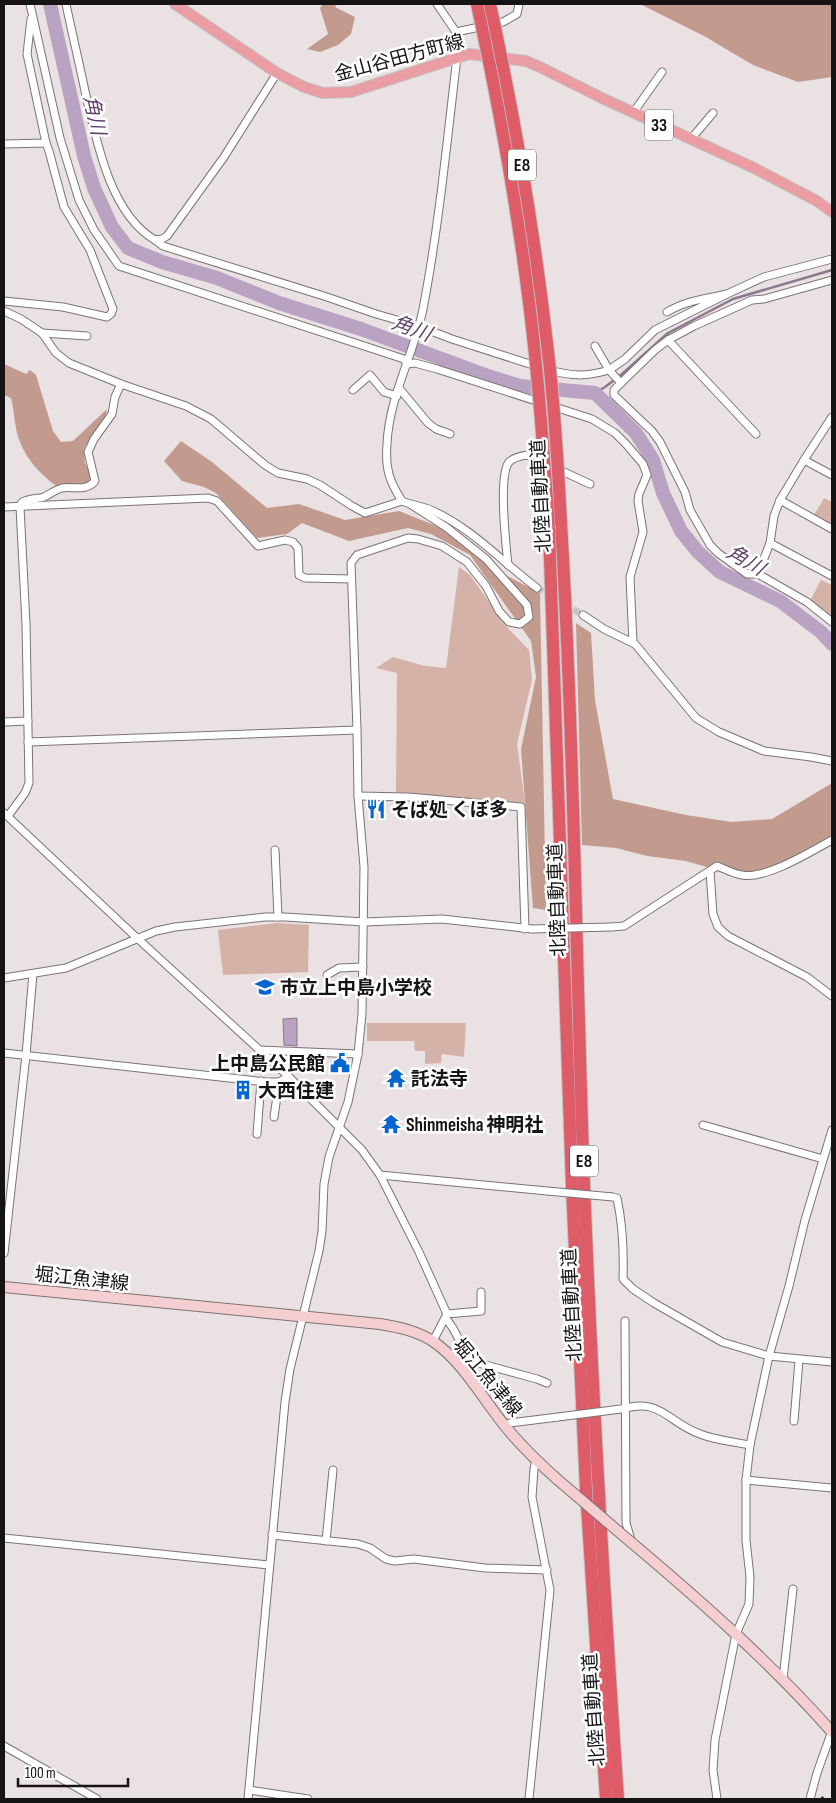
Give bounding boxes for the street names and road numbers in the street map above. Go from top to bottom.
street label: 金山谷田方町線 [332,30,467,87]
road number: 33 [645,110,673,140]
road number: E8 [508,150,536,180]
street label: 北陸自動車道 [527,438,556,553]
street label: 北陸自動車道 [544,843,571,957]
road number: E8 [570,1146,598,1176]
street label: 北陸自動車道 [558,1247,587,1362]
street label: 堀江魚津線 [33,1263,130,1296]
street label: 堀江魚津線 [448,1334,526,1422]
street label: 北陸自動車道 [579,1652,610,1768]

